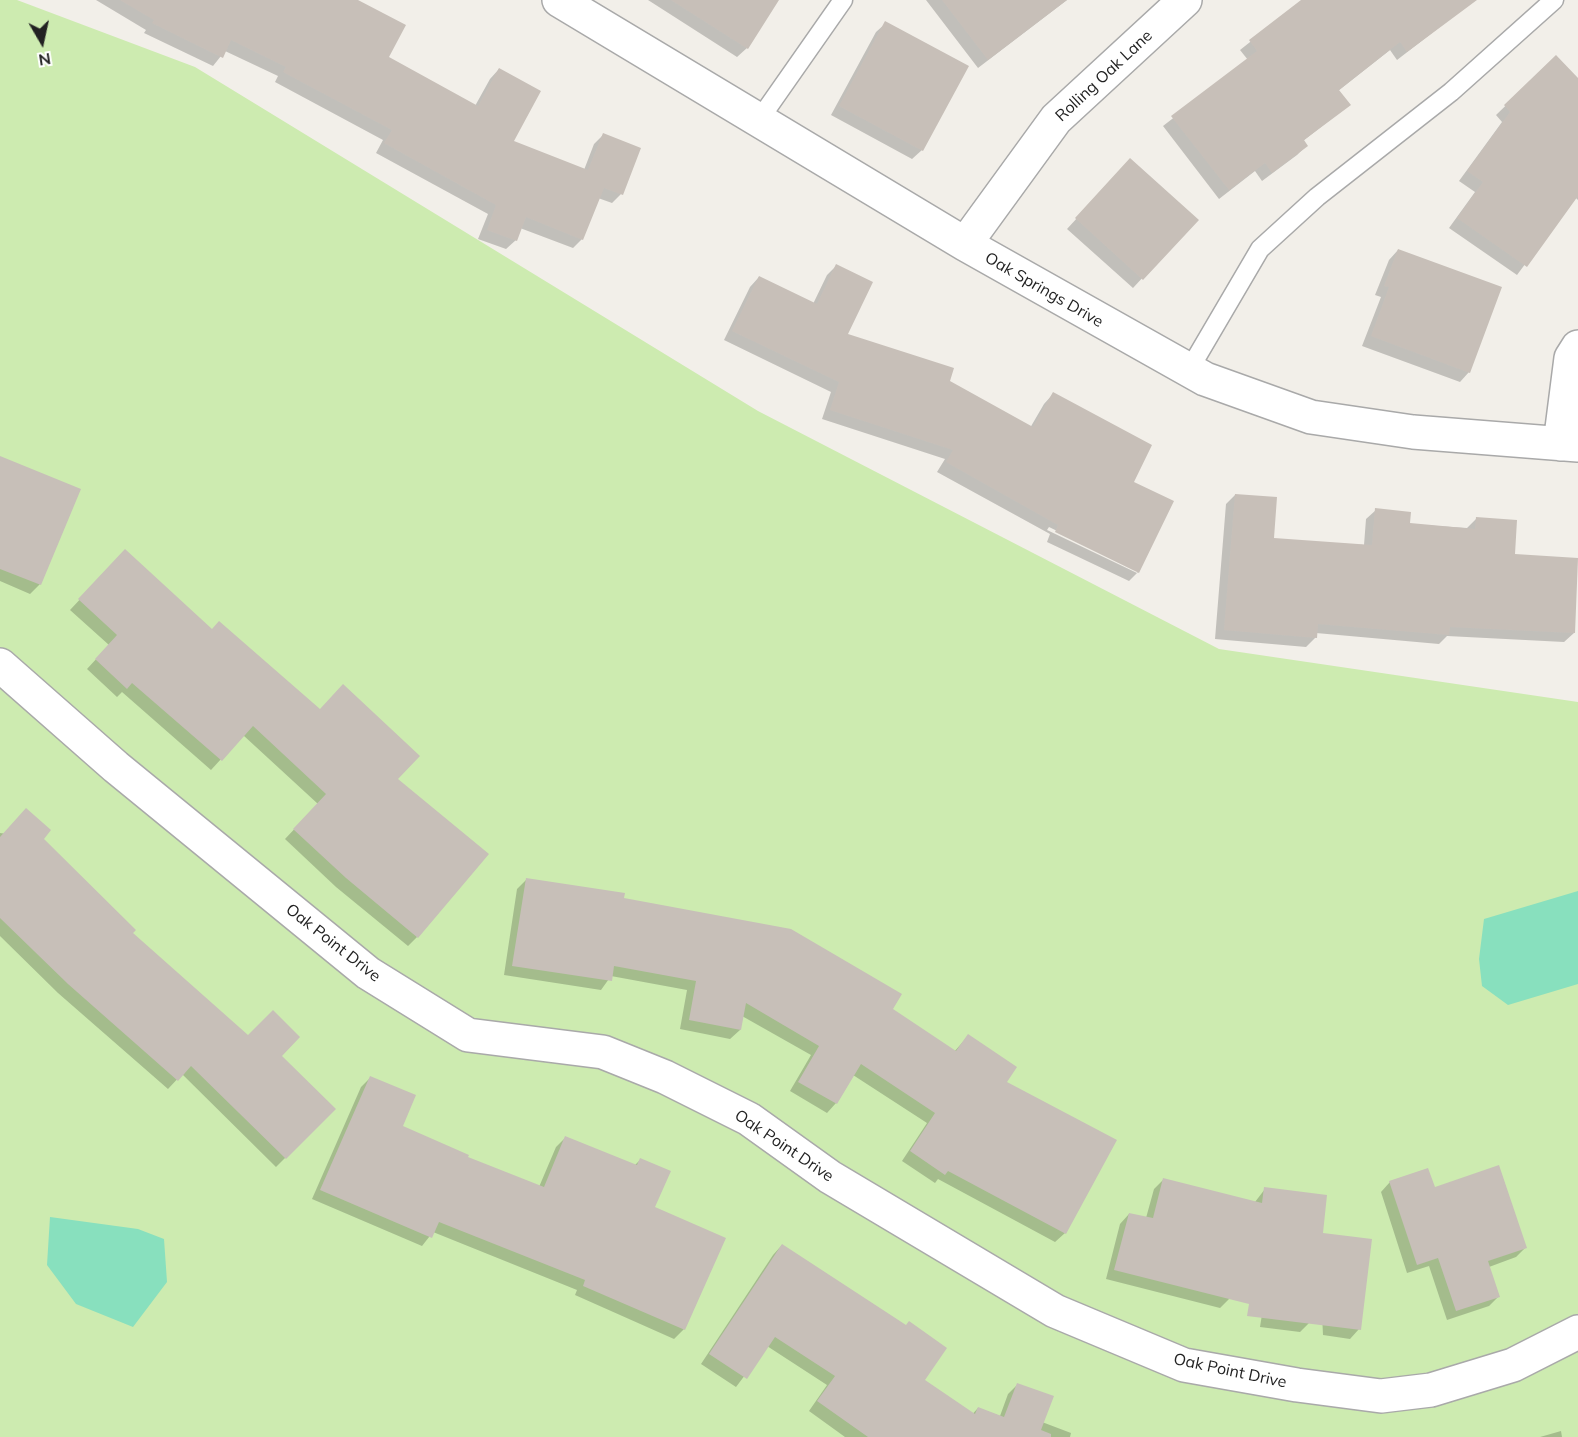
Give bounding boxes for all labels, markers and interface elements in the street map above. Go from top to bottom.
north arrow [12,12,72,72]
street label: Rolling Oak Lane [1052,26,1156,126]
text: N [37,49,52,71]
street label: Oak Springs Drive [981,248,1107,332]
street label: Oak Point Drive [282,900,384,986]
street label: Oak Point Drive [731,1106,837,1186]
street label: Oak Point Drive [1172,1350,1288,1392]

